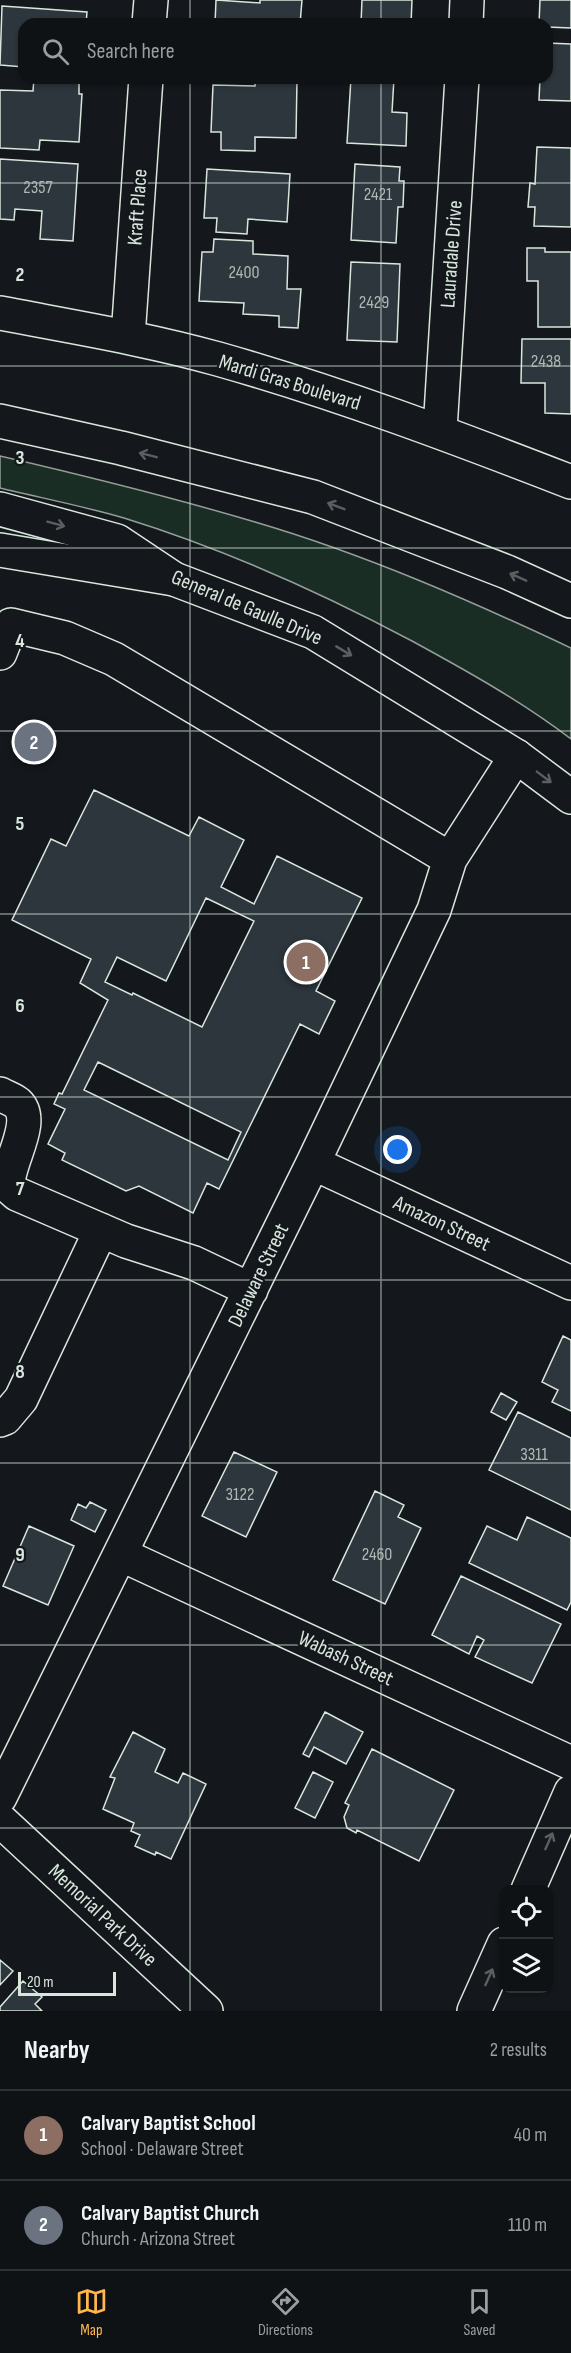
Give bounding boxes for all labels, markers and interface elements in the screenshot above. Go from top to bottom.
search box [18,18,553,84]
icon: search [39,35,72,68]
text: Search here [87,38,174,65]
street label: Kraft Place [122,168,153,246]
house number: 2357 [23,177,53,198]
house number: 2421 [364,184,393,205]
street label: Lauradale Drive [435,199,468,309]
house number: 2400 [229,262,259,283]
text: 2 [16,263,24,287]
house number: 2429 [359,292,389,313]
street label: Mardi Gras Boulevard [216,349,364,416]
house number: 2438 [531,351,561,372]
text: 3 [16,446,25,470]
one-way arrow [139,449,158,460]
one-way arrow [327,500,346,511]
one-way arrow [47,519,66,530]
street label: General de Gaulle Drive [168,564,326,651]
one-way arrow [509,571,527,582]
text: 4 [15,629,25,653]
one-way arrow [335,645,352,657]
pin: 2 [15,720,54,764]
one-way arrow [536,770,552,783]
text: 5 [16,812,25,836]
pin: 1 [286,940,326,984]
text: 6 [15,994,25,1018]
your location [383,1135,412,1164]
text: 7 [16,1177,25,1201]
street label: Amazon Street [389,1190,494,1257]
street label: Delaware Street [223,1219,294,1331]
text: 8 [15,1360,25,1384]
house number: 3311 [520,1444,549,1465]
house number: 3122 [226,1484,254,1505]
text: 9 [15,1543,25,1567]
house number: 2460 [362,1544,392,1565]
street label: Wabash Street [294,1626,397,1691]
one-way arrow [544,1832,556,1850]
street label: Memorial Park Drive [43,1859,162,1972]
map controls [499,1885,553,1993]
button: locate [499,1885,553,1939]
button: layers [499,1939,553,1993]
scale bar [18,1969,116,1996]
one-way arrow [483,1969,495,1987]
text: 20 m [27,1973,54,1992]
text: Nearby [24,2035,90,2066]
text: 2 results [490,2038,547,2062]
text: Calvary Baptist School [81,2110,256,2137]
text: 1 [40,2123,47,2147]
text: 40 m [514,2123,547,2147]
text: School · Delaware Street [81,2137,243,2161]
text: Calvary Baptist Church [81,2200,259,2227]
text: 2 [39,2213,48,2237]
text: 110 m [508,2213,547,2237]
text: Church · Arizona Street [81,2227,235,2251]
tab: Map [75,2285,108,2340]
tab: Directions [258,2285,313,2340]
tab: Saved [463,2285,496,2340]

